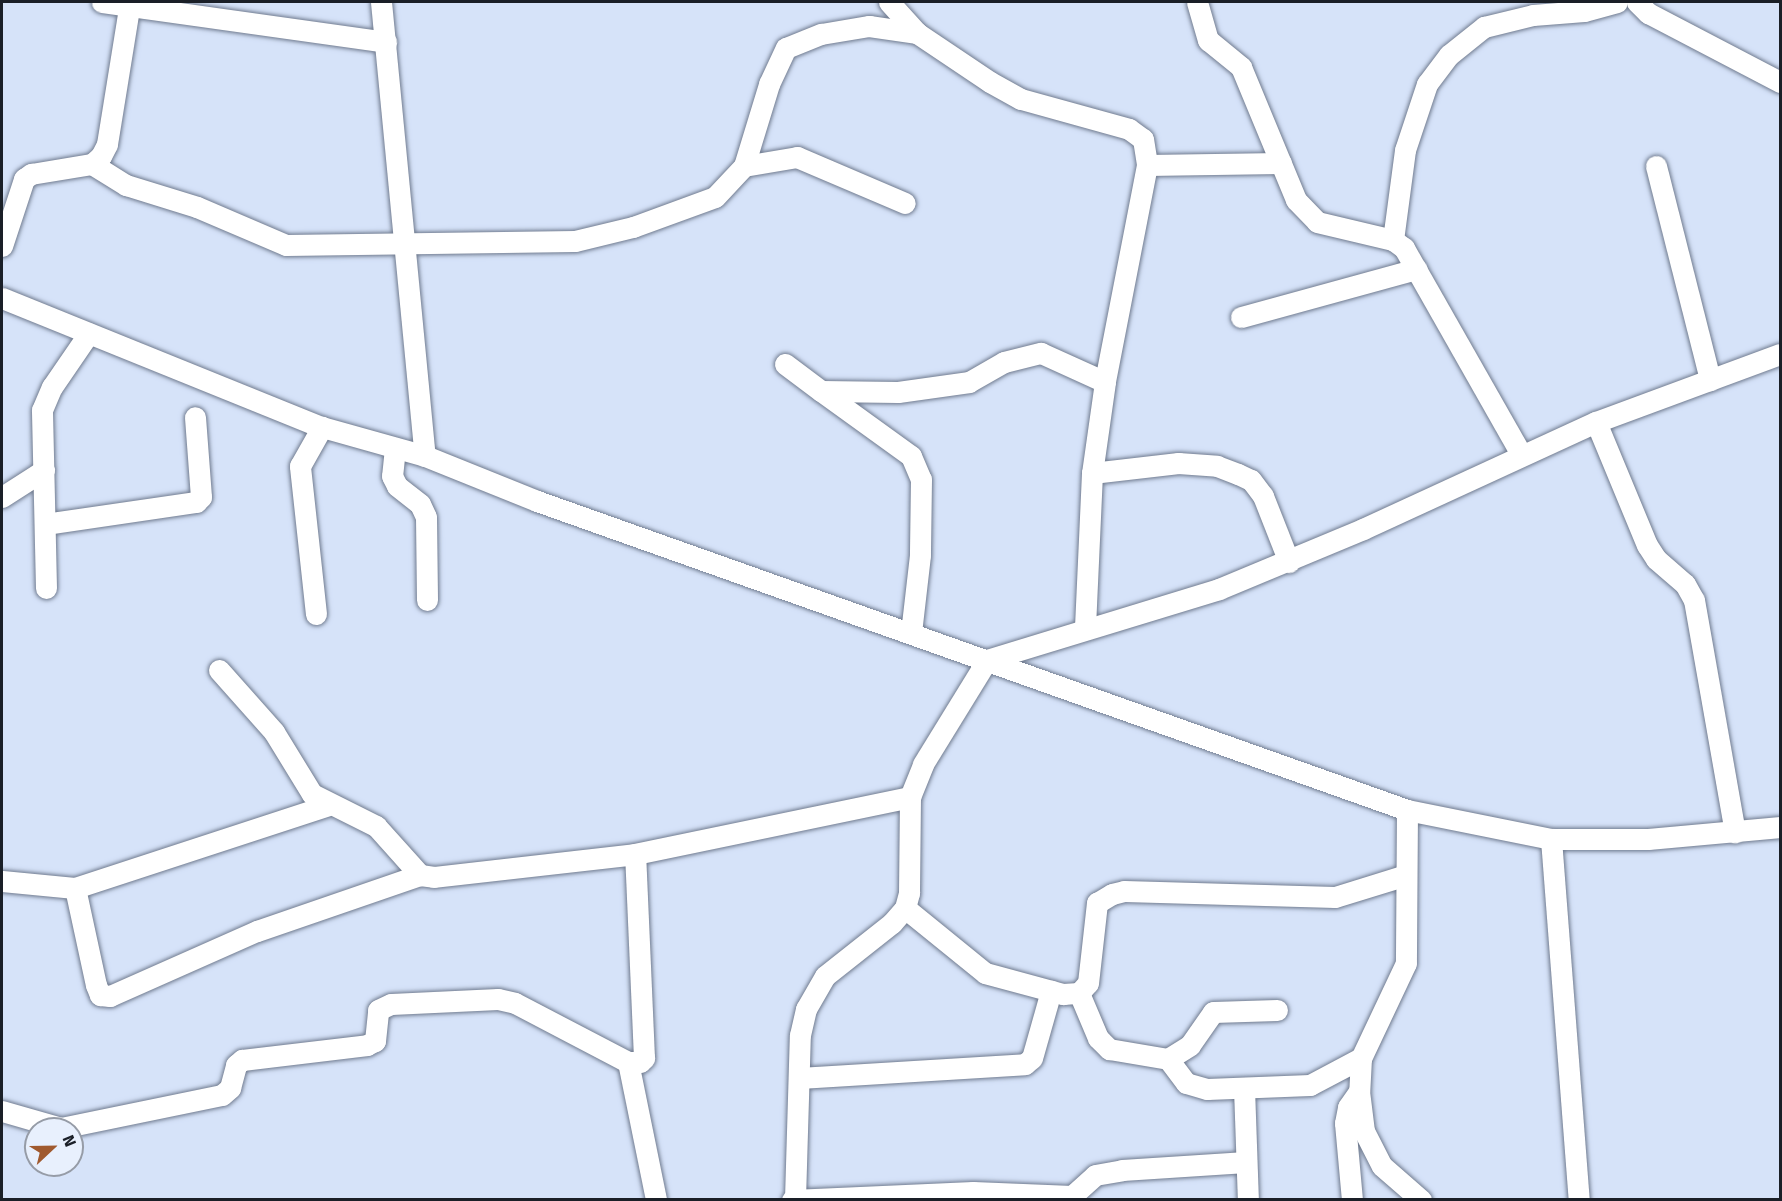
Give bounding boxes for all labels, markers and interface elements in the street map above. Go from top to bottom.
north arrow [24,1117,84,1177]
text: N [59,1132,80,1149]

